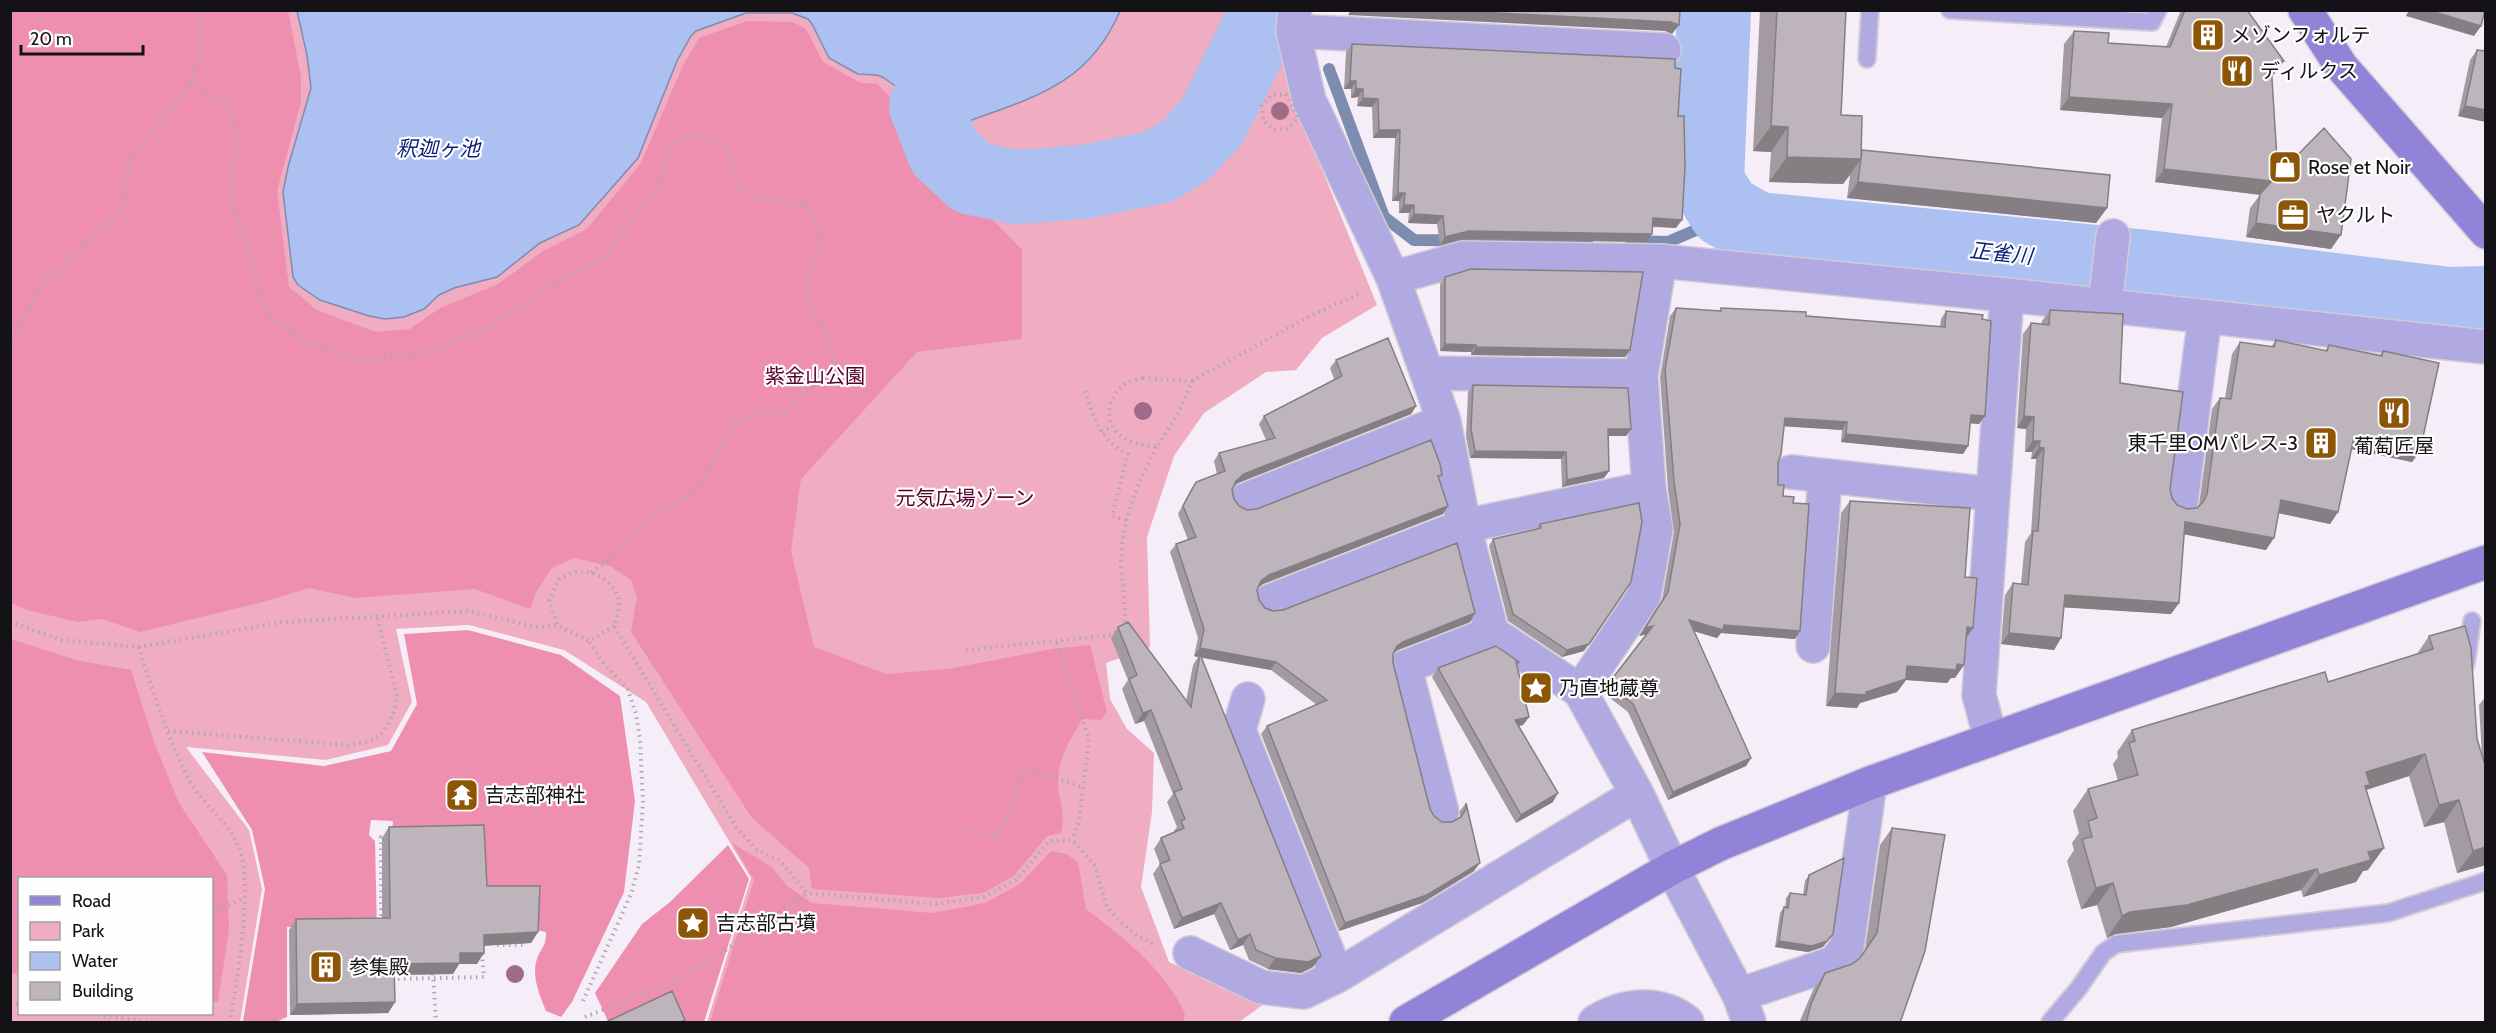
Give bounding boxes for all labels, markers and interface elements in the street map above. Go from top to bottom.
building icon: メゾンフォルテ [2190,17,2226,53]
scale bar [21,18,142,56]
place label: メゾンフォルテ [2231,23,2370,47]
text: 20 m [30,28,72,50]
restaurant icon: ディルクス [2219,53,2255,89]
place label: ディルクス [2260,59,2358,83]
water label: 釈迦ヶ池 [396,136,482,161]
shop icon: Rose et Noir [2267,149,2303,185]
place label: Rose et Noir [2308,155,2411,179]
office icon: ヤクルト [2275,197,2311,233]
place label: ヤクルト [2316,203,2395,227]
water label: 正雀川 [1968,237,2036,269]
park label: 紫金山公園 [765,364,865,388]
restaurant icon: 葡萄匠屋 [2376,395,2412,431]
building icon: 東千里OMパレス-3 [2303,425,2339,461]
place label: 東千里OMパレス-3 [2127,431,2298,455]
place label: 葡萄匠屋 [2354,434,2434,458]
park label: 元気広場ゾーン [896,486,1035,510]
place icon: 乃直地蔵尊 [1518,670,1554,706]
place label: 乃直地蔵尊 [1559,676,1659,700]
temple icon: 吉志部神社 [444,777,480,813]
place label: 吉志部神社 [485,783,585,807]
legend [18,877,213,1015]
text: Road [72,890,111,912]
place icon: 吉志部古墳 [675,905,711,941]
place label: 吉志部古墳 [716,911,816,935]
text: Park [72,920,105,942]
building icon: 参集殿 [308,949,344,985]
text: Water [72,950,118,972]
place label: 参集殿 [349,955,409,979]
text: Building [72,980,134,1002]

